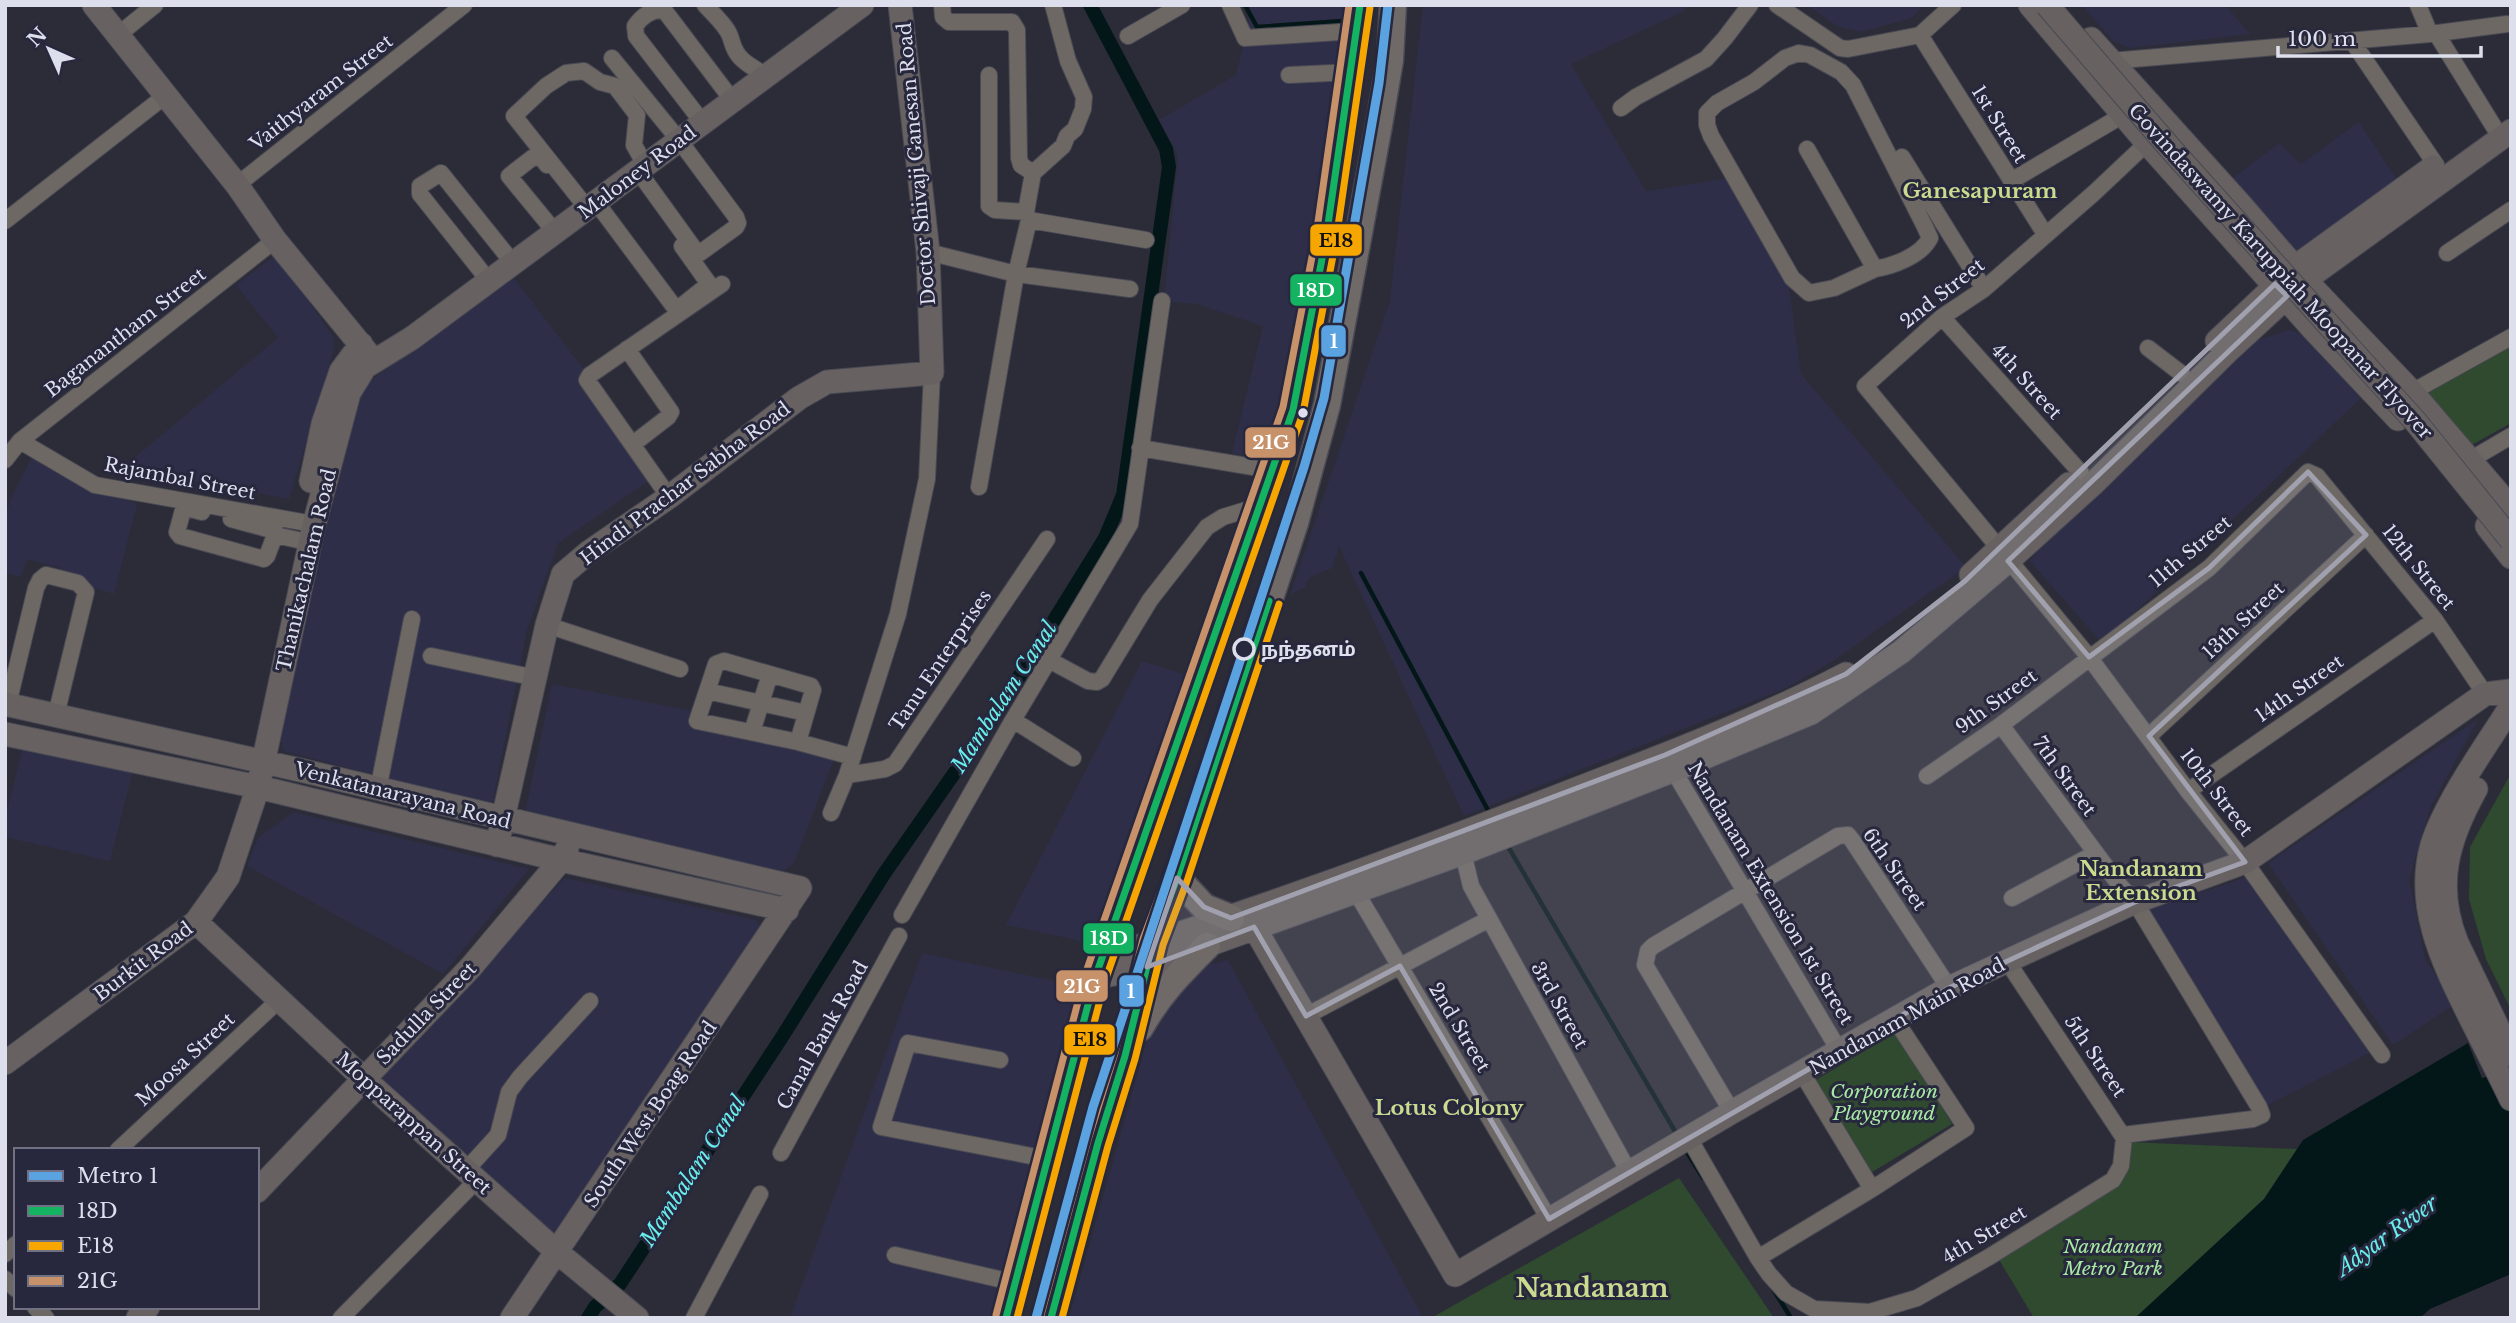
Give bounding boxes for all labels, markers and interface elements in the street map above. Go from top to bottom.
north arrow [14,14,84,84]
scale bar [2278,14,2481,58]
street label: Doctor Shivaji Ganesan Road [893,21,940,306]
text: N [23,23,52,52]
text: 100 m [2288,26,2356,52]
street label: Vaithyaram Street [244,29,398,156]
street label: 1st Street [1967,81,2033,168]
street label: Govindaswamy Karuppiah Moopanar Flyover [2124,99,2438,444]
street label: Maloney Road [574,121,701,224]
district label: Ganesapuram [1902,178,2058,204]
line badge: E18 [1309,223,1363,257]
text: E18 [1319,229,1353,252]
street label: 2nd Street [1896,253,1990,333]
street label: Baganantham Street [40,262,211,402]
line badge: 18D [1289,273,1343,307]
text: 18D [1297,279,1335,302]
line badge: 1 [1320,324,1347,358]
text: 1 [1330,330,1338,353]
street label: 4th Street [1987,339,2067,425]
street label: Hindi Prachar Sabha Road [576,397,795,570]
unlabelled marker [1296,406,1310,420]
line badge: 21G [1244,426,1297,459]
text: 21G [1252,431,1290,454]
street label: Rajambal Street [102,453,258,505]
street label: Thanikachalam Road [272,466,341,674]
street label: 11th Street [2145,510,2237,592]
street label: 12th Street [2377,520,2460,615]
street label: 13th Street [2198,576,2289,664]
street label: Tanu Enterprises [885,585,996,735]
water label: Mambalam Canal [945,616,1063,778]
marker: நந்தனம் [1233,638,1255,660]
place label: நந்தனம் [1261,638,1356,662]
street label: 14th Street [2251,649,2349,727]
street label: 9th Street [1951,664,2042,739]
street label: 7th Street [2028,732,2102,821]
street label: 10th Street [2175,744,2258,841]
street label: Venkatanarayana Road [291,757,513,834]
street label: Nandanam Extension 1st Street [1683,758,1859,1029]
street label: 6th Street [1858,824,1932,915]
district label: Nandanam Extension [2079,856,2203,906]
street label: Burkit Road [89,917,197,1006]
line badge: 18D [1082,922,1135,955]
text: 18D [1090,927,1128,950]
street label: Nandanam Main Road [1806,953,2009,1080]
street label: Sadulla Street [372,957,482,1069]
street label: Canal Bank Road [772,957,873,1114]
street label: 3rd Street [1526,958,1593,1054]
line badge: 21G [1055,969,1109,1003]
line badge: 1 [1118,974,1145,1008]
text: 21G [1063,975,1101,998]
street label: 2nd Street [1424,978,1496,1077]
text: 1 [1127,980,1135,1003]
street label: Moosa Street [131,1007,240,1111]
street label: 5th Street [2060,1011,2132,1102]
street label: South West Boag Road [579,1016,722,1212]
line badge: E18 [1063,1023,1116,1056]
text: E18 [1073,1028,1107,1051]
street label: Mopparappan Street [331,1048,496,1200]
park label: Corporation Playground [1830,1080,1938,1125]
water label: Mambalam Canal [634,1090,752,1252]
district label: Lotus Colony [1375,1095,1524,1121]
legend [14,1148,259,1309]
text: Metro 1 [77,1163,158,1189]
water label: Adyar River [2329,1190,2444,1283]
text: 18D [77,1198,118,1224]
street label: 4th Street [1938,1200,2031,1268]
text: E18 [77,1233,114,1259]
park label: Nandanam Metro Park [2062,1235,2163,1280]
text: 21G [77,1268,118,1294]
district label: Nandanam [1516,1272,1669,1304]

